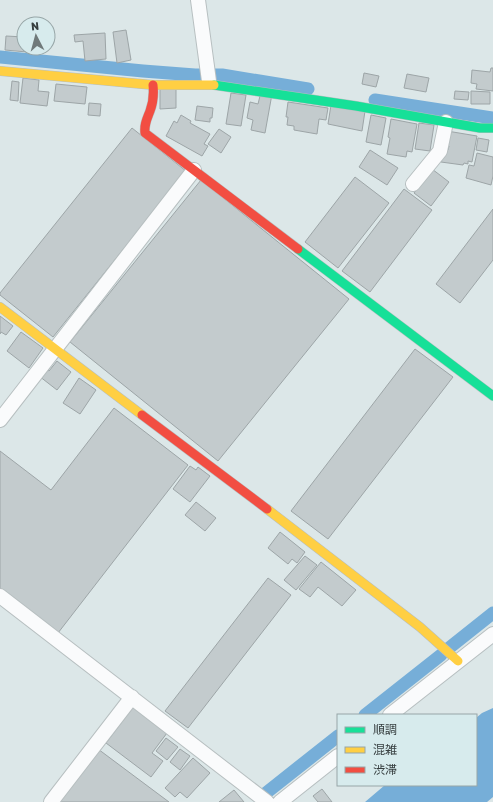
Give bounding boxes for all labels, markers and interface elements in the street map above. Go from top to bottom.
north arrow [16,16,56,56]
text: N [30,20,40,33]
legend [337,714,477,786]
text: 順調 [373,723,397,737]
text: 混雑 [373,743,397,757]
text: 渋滞 [373,763,397,777]

